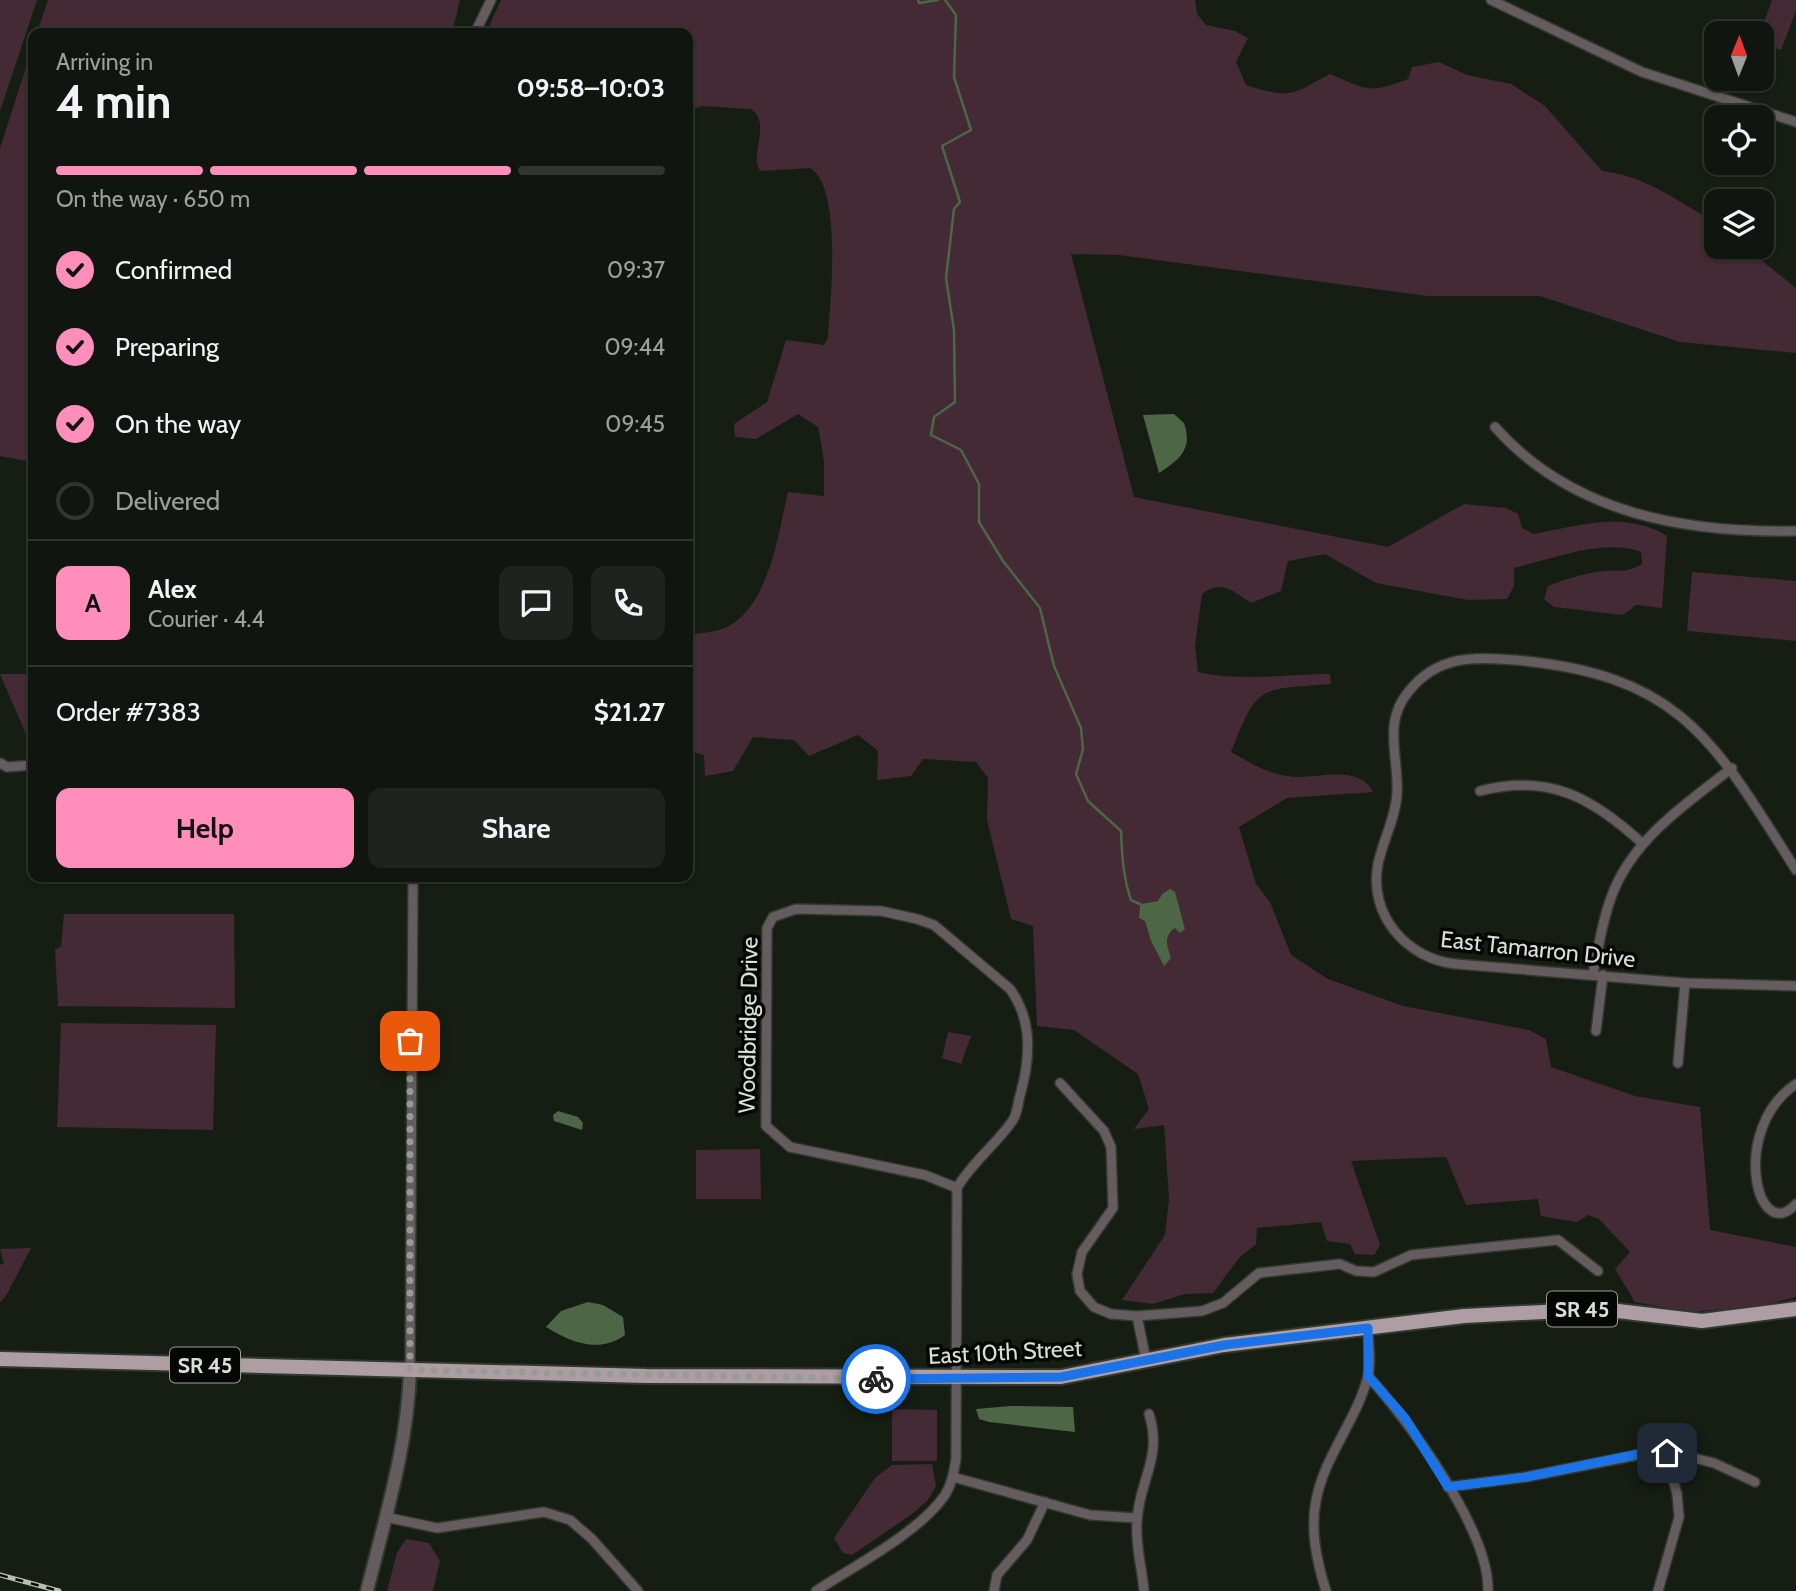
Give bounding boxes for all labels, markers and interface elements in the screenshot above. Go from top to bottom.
north arrow [1704,21,1774,91]
map controls [1704,21,1774,259]
text: Arriving in [56,48,153,76]
text: 09:58–10:03 [516,72,665,104]
text: 4 min [56,74,171,130]
button: locate [1704,105,1774,175]
text: On the way · 650 m [56,185,250,213]
button: layers [1704,189,1774,259]
icon: check [56,251,94,289]
text: Confirmed [115,254,232,286]
text: 09:37 [607,256,665,284]
icon: check [56,328,94,366]
text: Preparing [115,331,219,363]
text: 09:44 [605,333,665,361]
icon: check [56,405,94,443]
text: On the way [115,408,241,440]
text: 09:45 [605,410,665,438]
text: Delivered [115,485,220,517]
button: chat [499,566,573,640]
button: phone [591,566,665,640]
text: Alex [148,573,197,605]
text: A [85,587,101,619]
text: Courier · 4.4 [148,605,265,633]
text: Order #7383 [56,696,201,728]
text: $21.27 [594,696,665,728]
button: Help [56,788,354,868]
button: Share [368,788,665,868]
street label: East Tamarron Drive [1439,925,1637,973]
street label: Woodbridge Drive [732,936,764,1114]
pin [380,1011,440,1071]
icon: bag [391,1022,429,1060]
road number: SR 45 [1547,1292,1617,1326]
street label: East 10th Street [927,1334,1083,1370]
courier [841,1344,911,1414]
road number: SR 45 [170,1348,240,1382]
icon: bike [857,1360,895,1398]
pin [1637,1423,1697,1483]
icon: home [1648,1434,1686,1472]

